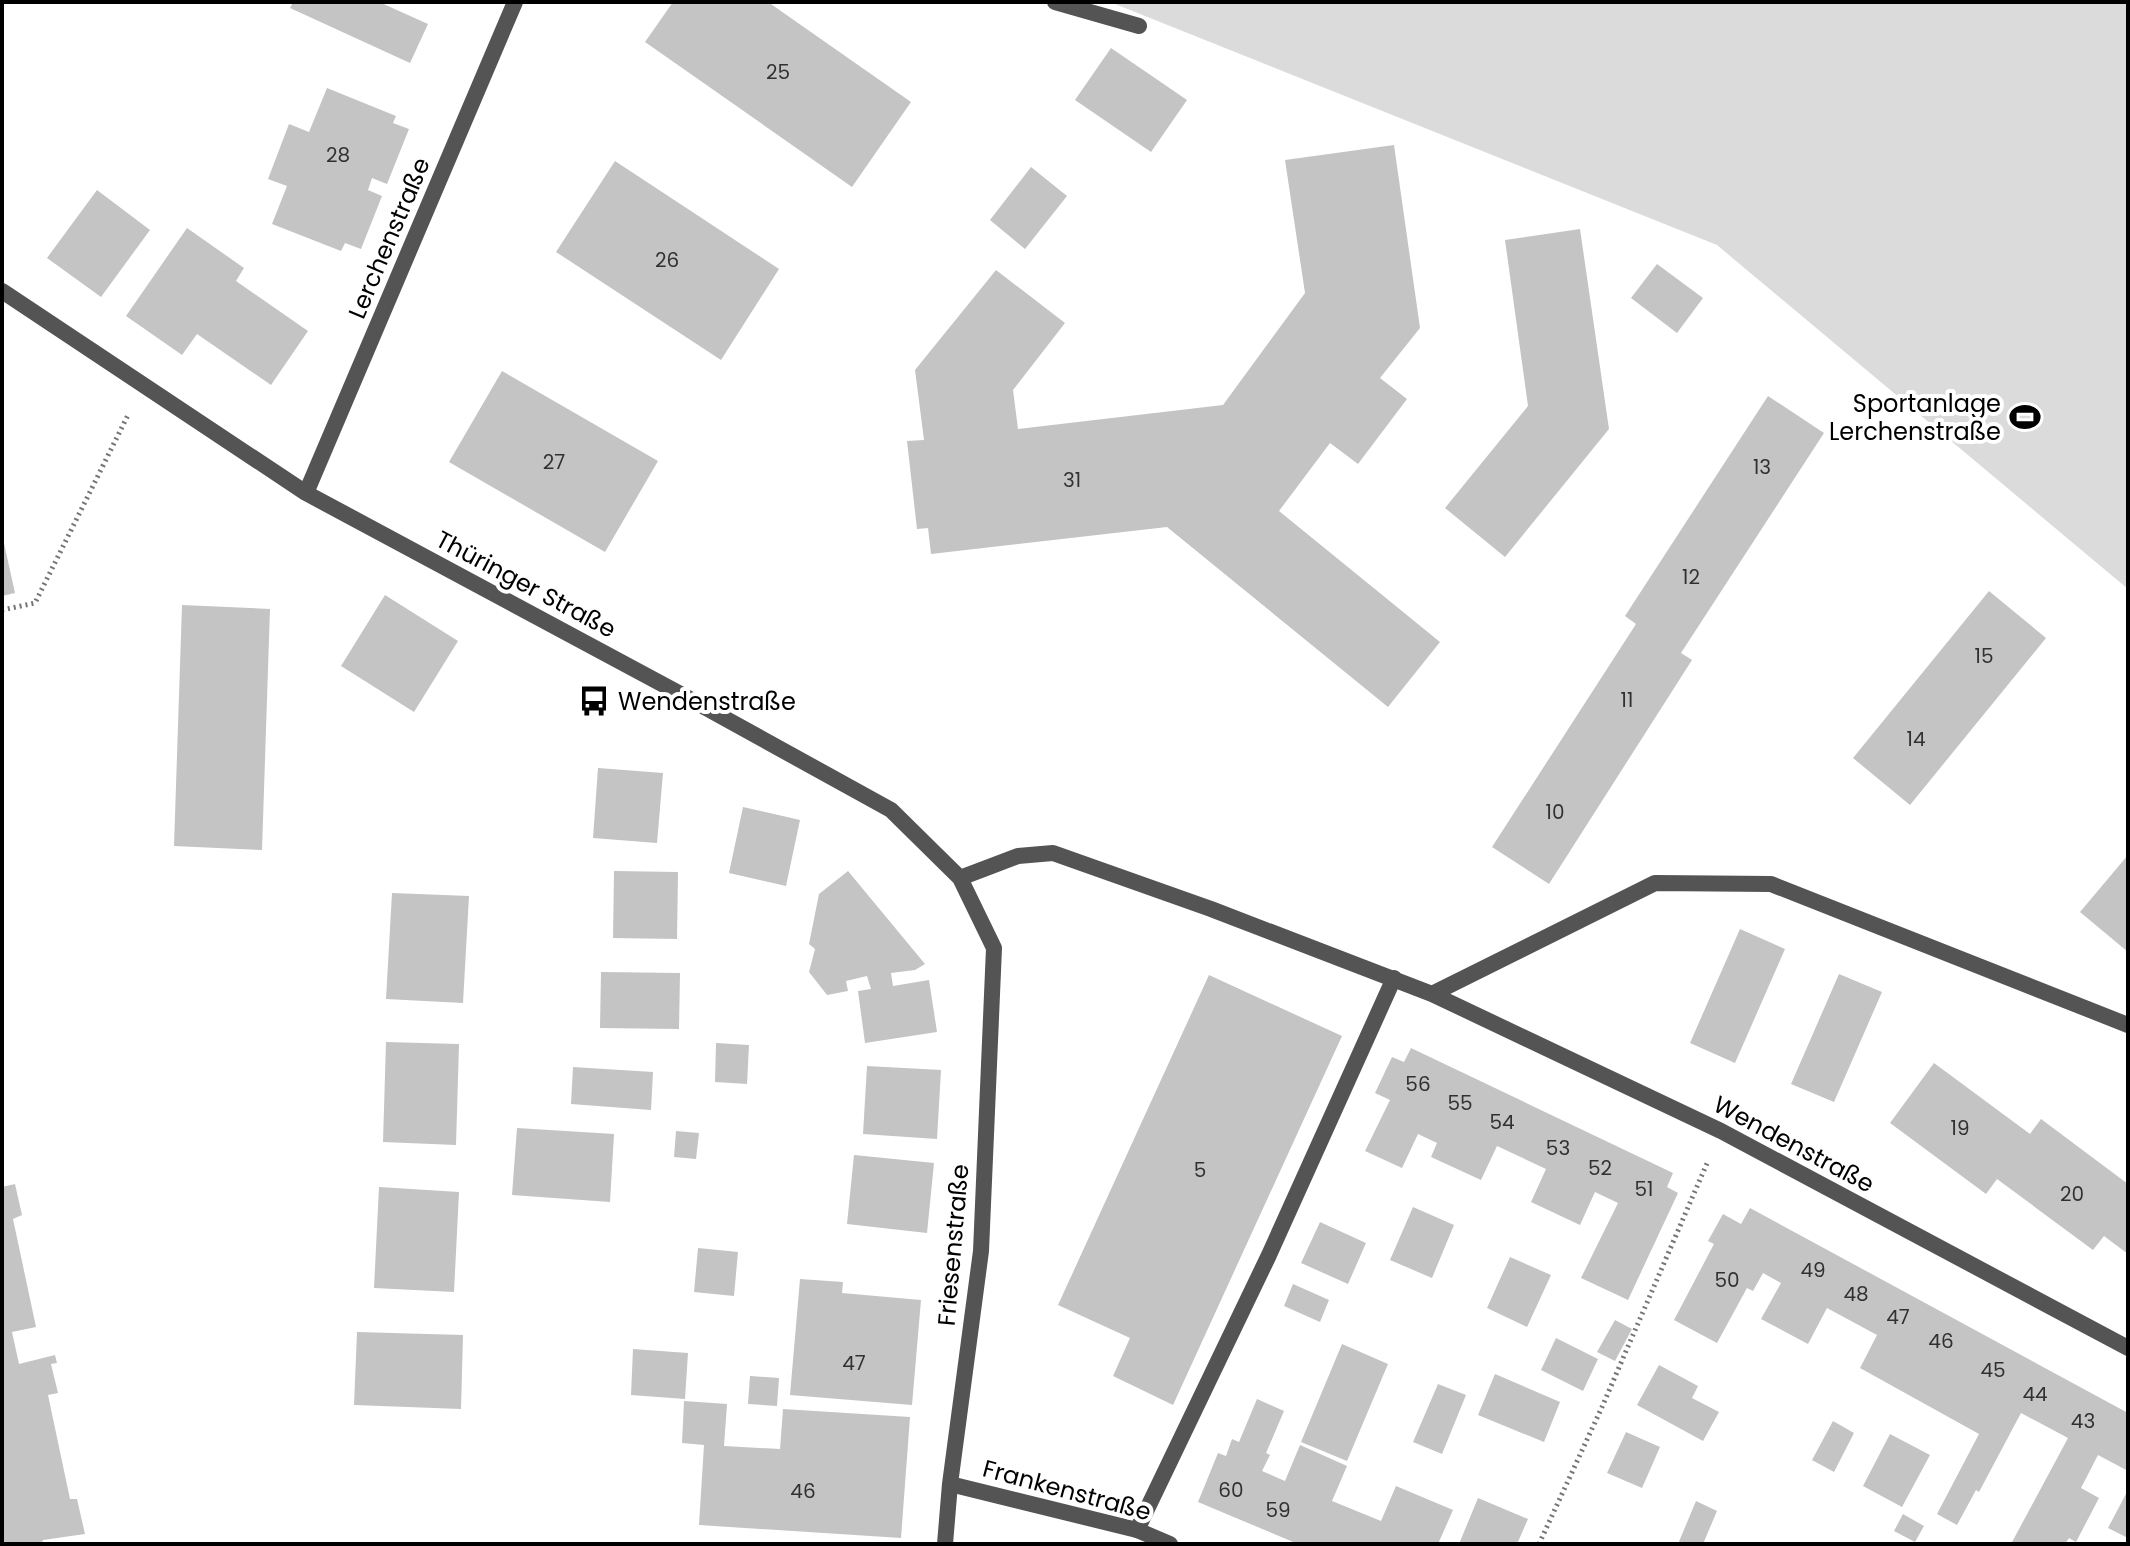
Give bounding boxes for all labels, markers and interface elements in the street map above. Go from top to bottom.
house number: 25 [766,58,790,86]
house number: 28 [326,141,350,169]
street label: Lerchenstraße [340,152,438,324]
house number: 26 [655,246,679,274]
place label: Sportanlage Lerchenstraße [1829,387,2001,448]
sports icon: Sportanlage Lerchenstraße [2008,400,2042,434]
house number: 27 [543,448,565,476]
house number: 13 [1753,453,1771,481]
house number: 31 [1063,466,1081,494]
street label: Thüringer Straße [430,523,622,645]
house number: 12 [1682,563,1700,591]
house number: 15 [1975,642,1993,670]
bus stop icon: Wendenstraße [577,684,611,718]
place label: Wendenstraße [618,685,796,718]
house number: 11 [1621,686,1633,714]
house number: 14 [1907,725,1925,753]
house number: 10 [1546,798,1564,826]
house number: 56 [1405,1070,1431,1098]
street label: Wendenstraße [1708,1088,1880,1200]
house number: 55 [1447,1089,1473,1117]
house number: 54 [1489,1108,1515,1136]
house number: 19 [1951,1114,1970,1142]
house number: 53 [1546,1134,1570,1162]
house number: 52 [1588,1154,1612,1182]
house number: 5 [1194,1156,1206,1184]
street label: Friesenstraße [929,1163,977,1327]
house number: 51 [1635,1175,1653,1203]
house number: 20 [2060,1180,2084,1208]
house number: 49 [1800,1256,1826,1284]
house number: 50 [1714,1266,1740,1294]
house number: 48 [1843,1280,1869,1308]
house number: 47 [1886,1303,1910,1331]
house number: 46 [1928,1327,1954,1355]
house number: 47 [842,1349,866,1377]
house number: 45 [1980,1356,2006,1384]
house number: 44 [2022,1380,2048,1408]
house number: 43 [2071,1407,2095,1435]
street label: Frankenstraße [979,1452,1155,1528]
house number: 60 [1218,1476,1244,1504]
house number: 46 [790,1477,816,1505]
house number: 59 [1265,1496,1291,1524]

